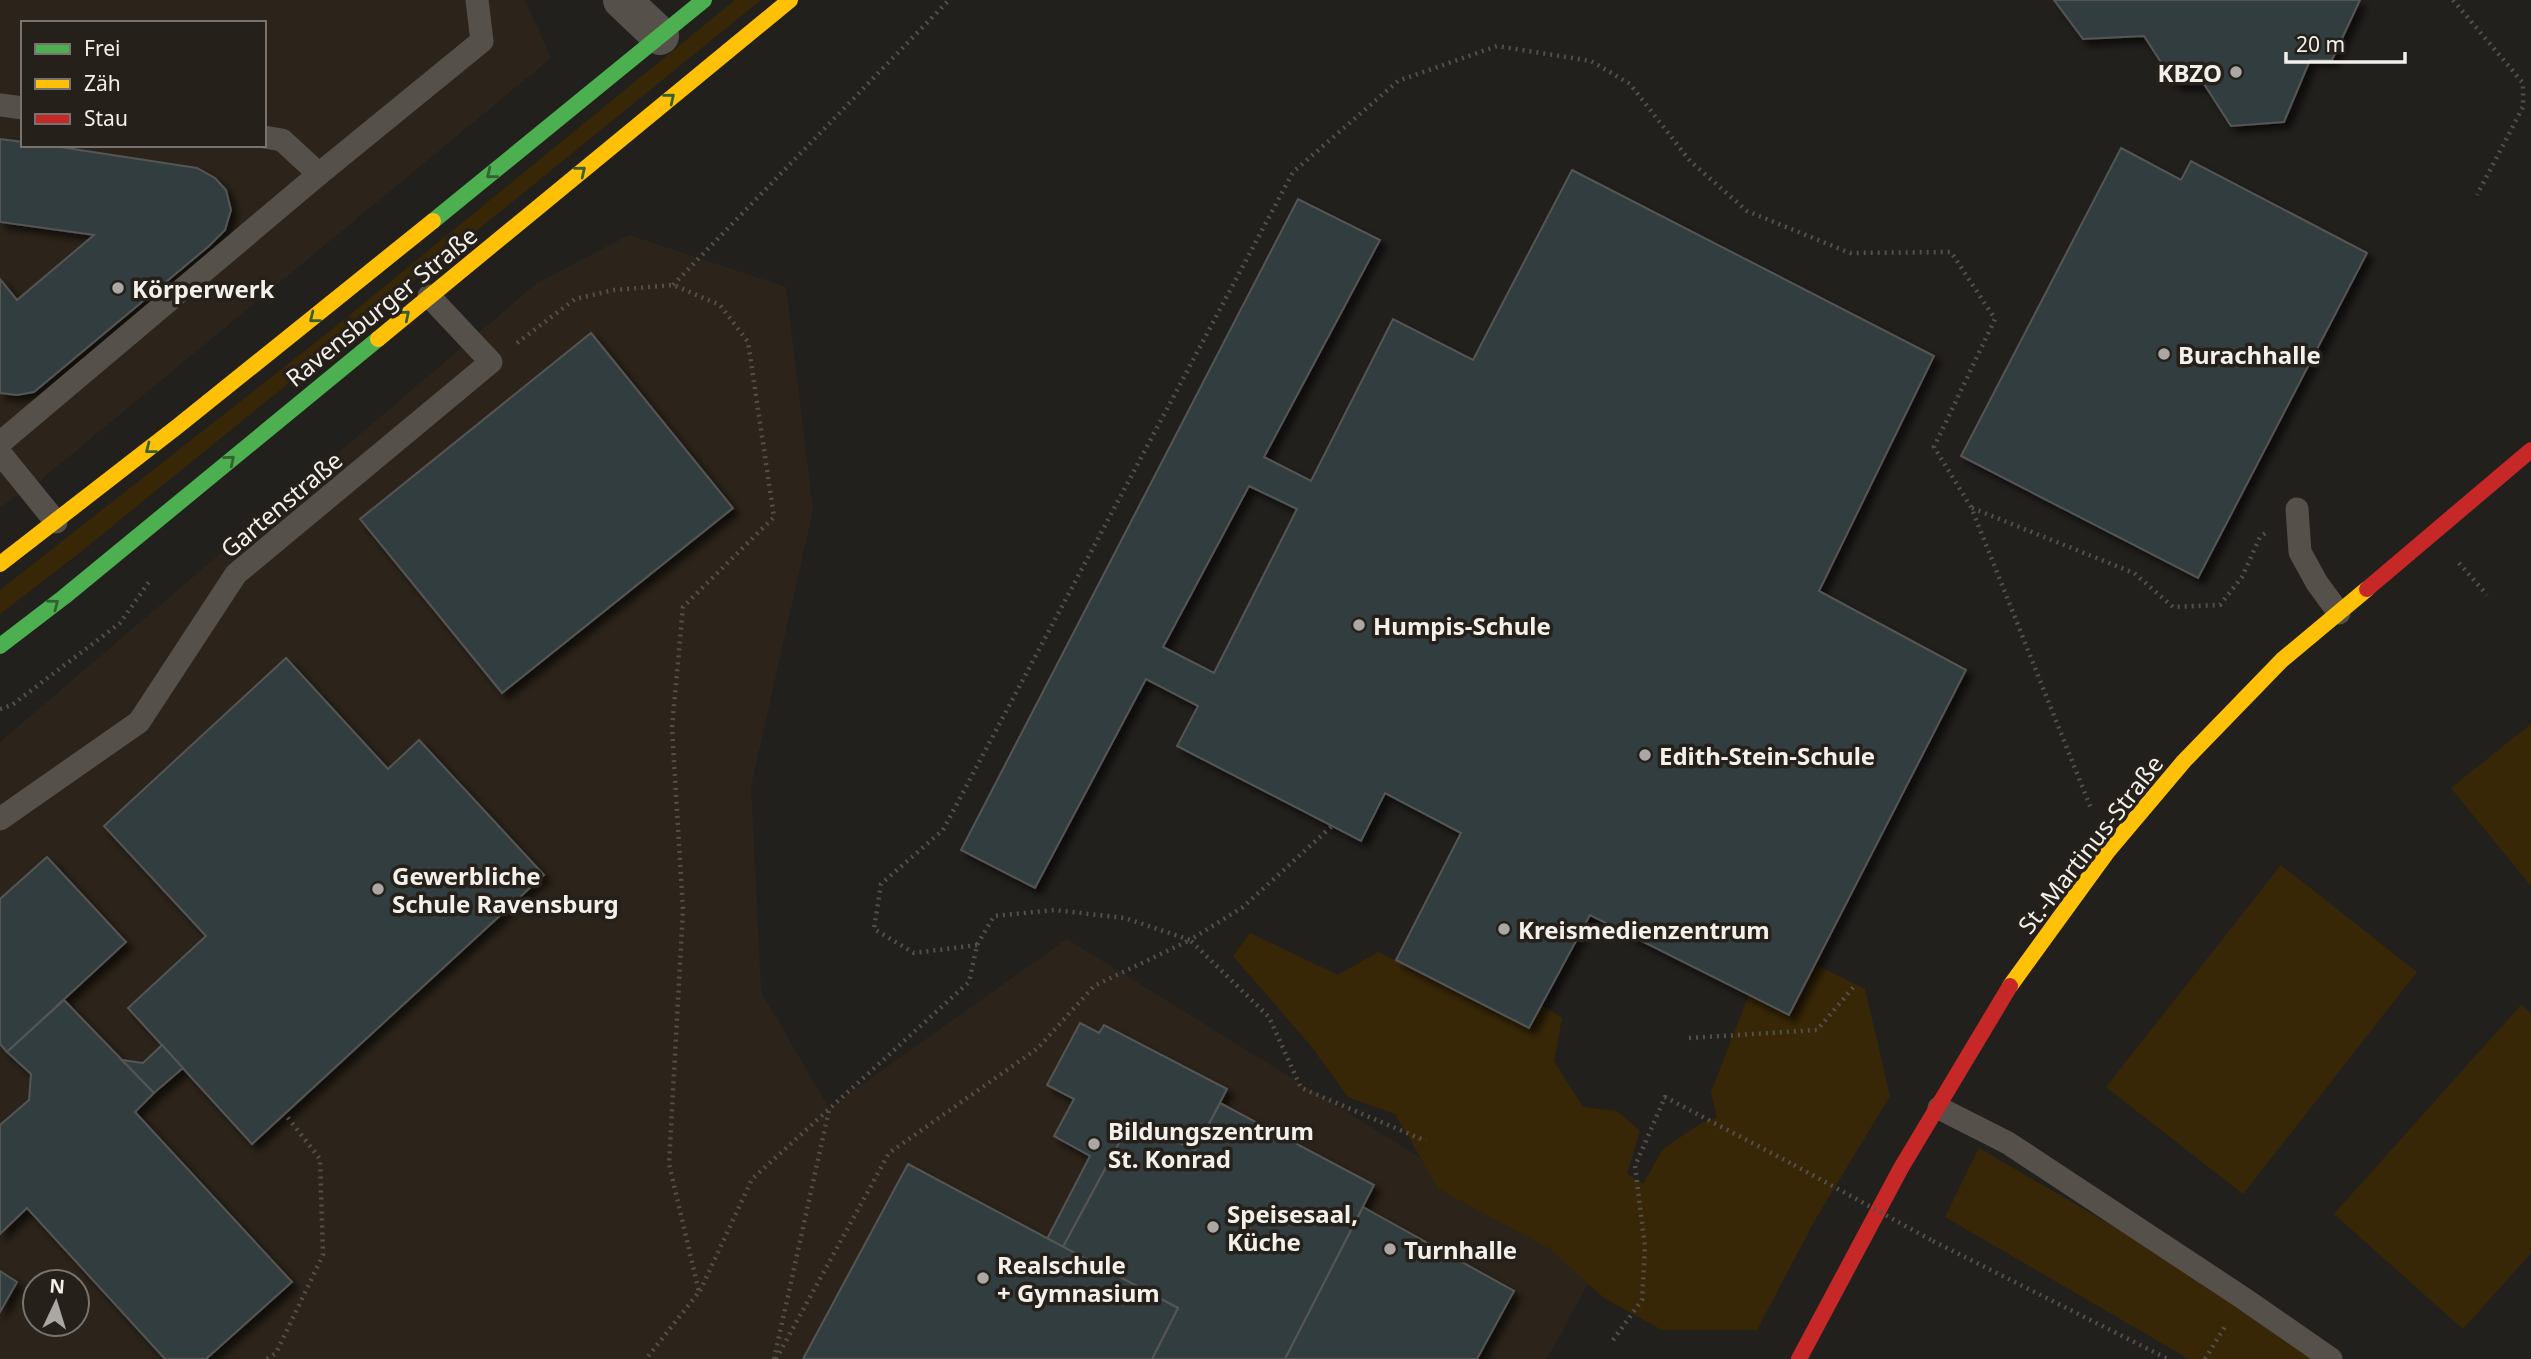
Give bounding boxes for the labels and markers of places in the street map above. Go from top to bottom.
place label: KBZO [2157,56,2222,89]
marker: KBZO [2228,64,2244,80]
place label: Körperwerk [132,272,274,305]
marker: Körperwerk [110,280,126,296]
place label: Burachhalle [2178,338,2321,371]
marker: Burachhalle [2156,346,2172,362]
place label: Humpis-Schule [1373,609,1551,642]
marker: Humpis-Schule [1351,617,1367,633]
place label: Edith-Stein-Schule [1659,739,1875,772]
marker: Edith-Stein-Schule [1637,747,1653,763]
place label: Gewerbliche Schule Ravensburg [392,859,619,920]
marker: Gewerbliche Schule Ravensburg [370,881,386,897]
place label: Kreismedienzentrum [1518,913,1770,946]
marker: Kreismedienzentrum [1496,921,1512,937]
place label: Bildungszentrum St. Konrad [1108,1114,1314,1175]
marker: Bildungszentrum St. Konrad [1086,1136,1102,1152]
place label: Speisesaal, Küche [1227,1197,1358,1258]
marker: Speisesaal, Küche [1205,1219,1221,1235]
place label: Turnhalle [1404,1233,1517,1266]
marker: Turnhalle [1382,1241,1398,1257]
place label: Realschule + Gymnasium [997,1248,1160,1309]
marker: Realschule + Gymnasium [975,1270,991,1286]

